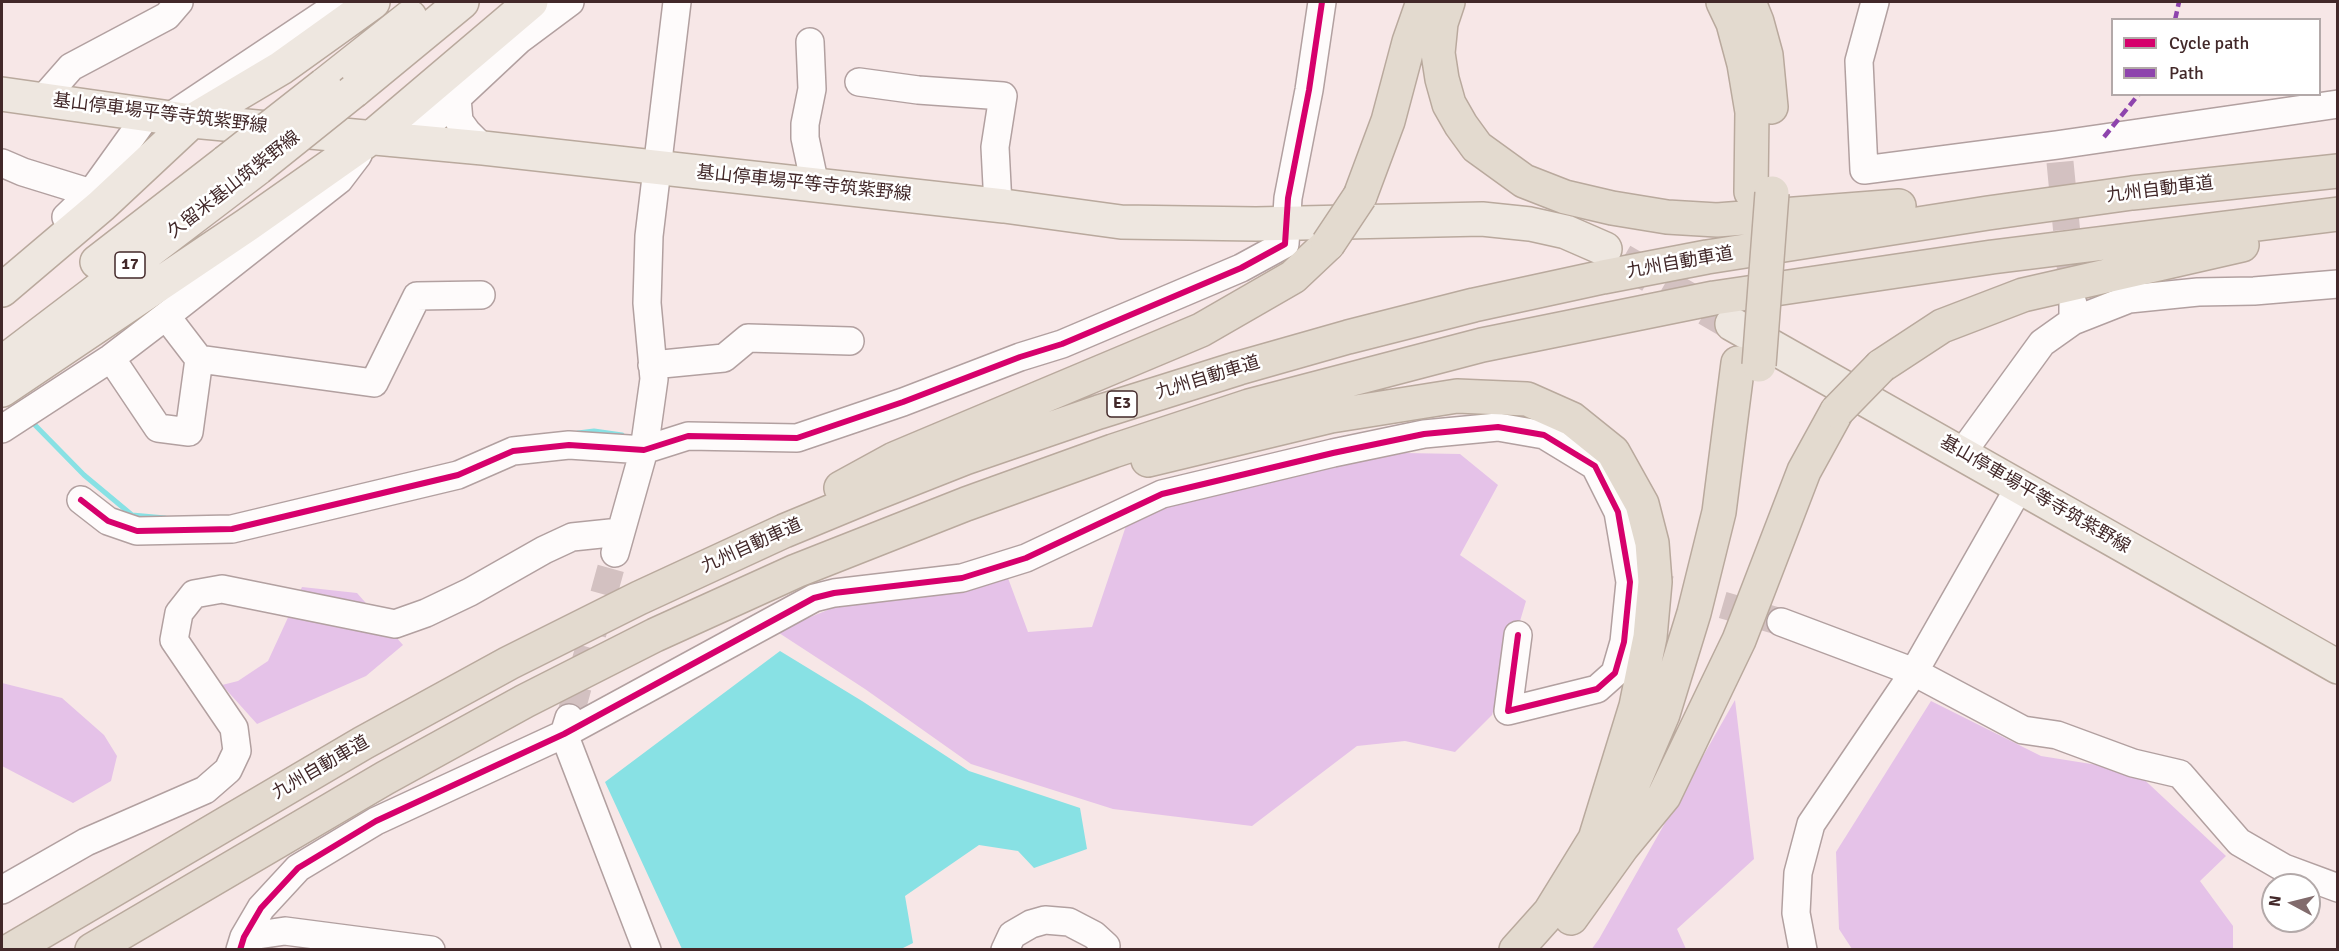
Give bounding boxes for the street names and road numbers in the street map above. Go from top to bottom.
street label: 基山停車場平等寺筑紫野線 [51,90,269,138]
street label: 久留米基山筑紫野線 [164,127,304,243]
street label: 基山停車場平等寺筑紫野線 [695,162,913,206]
street label: 九州自動車道 [2105,173,2215,207]
street label: 九州自動車道 [1625,243,1735,283]
road number: 17 [115,252,145,278]
street label: 九州自動車道 [1153,352,1263,404]
road number: E3 [1107,391,1137,417]
street label: 基山停車場平等寺筑紫野線 [1936,432,2134,558]
street label: 九州自動車道 [698,514,806,578]
street label: 九州自動車道 [269,732,373,804]

